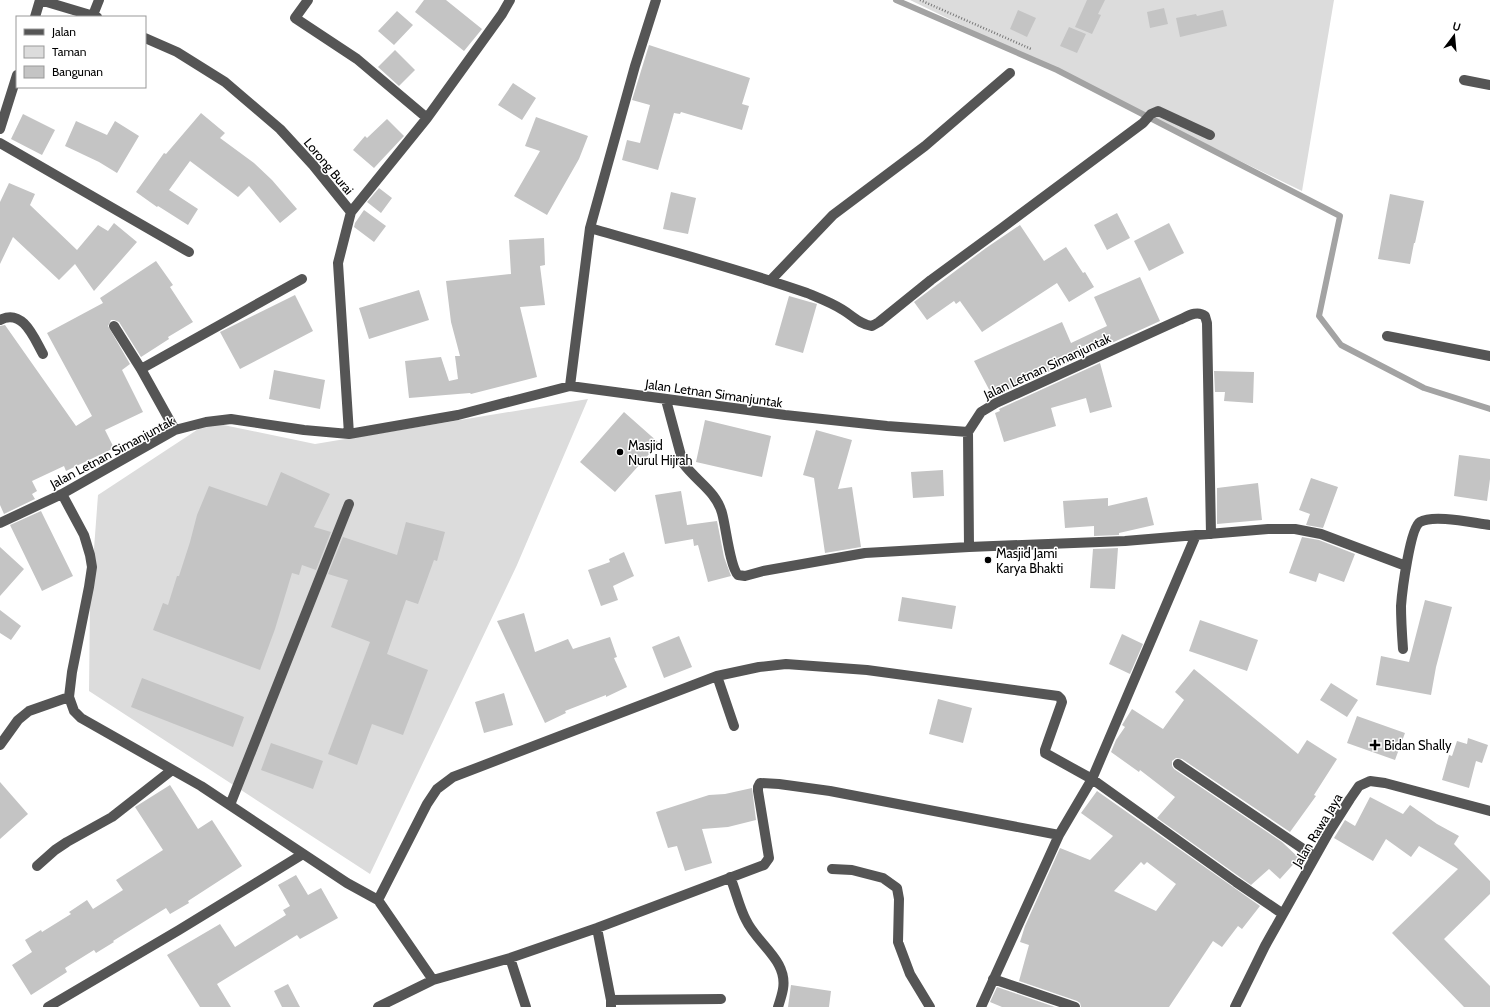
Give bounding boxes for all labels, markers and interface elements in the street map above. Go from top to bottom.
legend [16,16,146,88]
north arrow [1434,16,1474,56]
text: U [1451,19,1463,34]
text: Jalan [51,24,76,39]
text: Taman [52,44,87,59]
text: Bangunan [52,64,103,79]
street label: Lorong Burai [301,135,357,197]
street label: Jalan Letnan Simanjuntak [980,329,1114,404]
street label: Jalan Letnan Simanjuntak [643,375,784,412]
street label: Jalan Letnan Simanjuntak [46,412,177,493]
place label: Masjid Nurul Hijrah [628,437,693,469]
marker: Masjid Nurul Hijrah [615,447,625,457]
place label: Masjid Jami Karya Bhakti [996,545,1063,576]
marker: Masjid Jami Karya Bhakti [983,555,993,565]
place label: Bidan Shally [1384,737,1452,753]
marker: Bidan Shally [1369,739,1381,751]
street label: Jalan Rawa Jaya [1288,790,1346,871]

